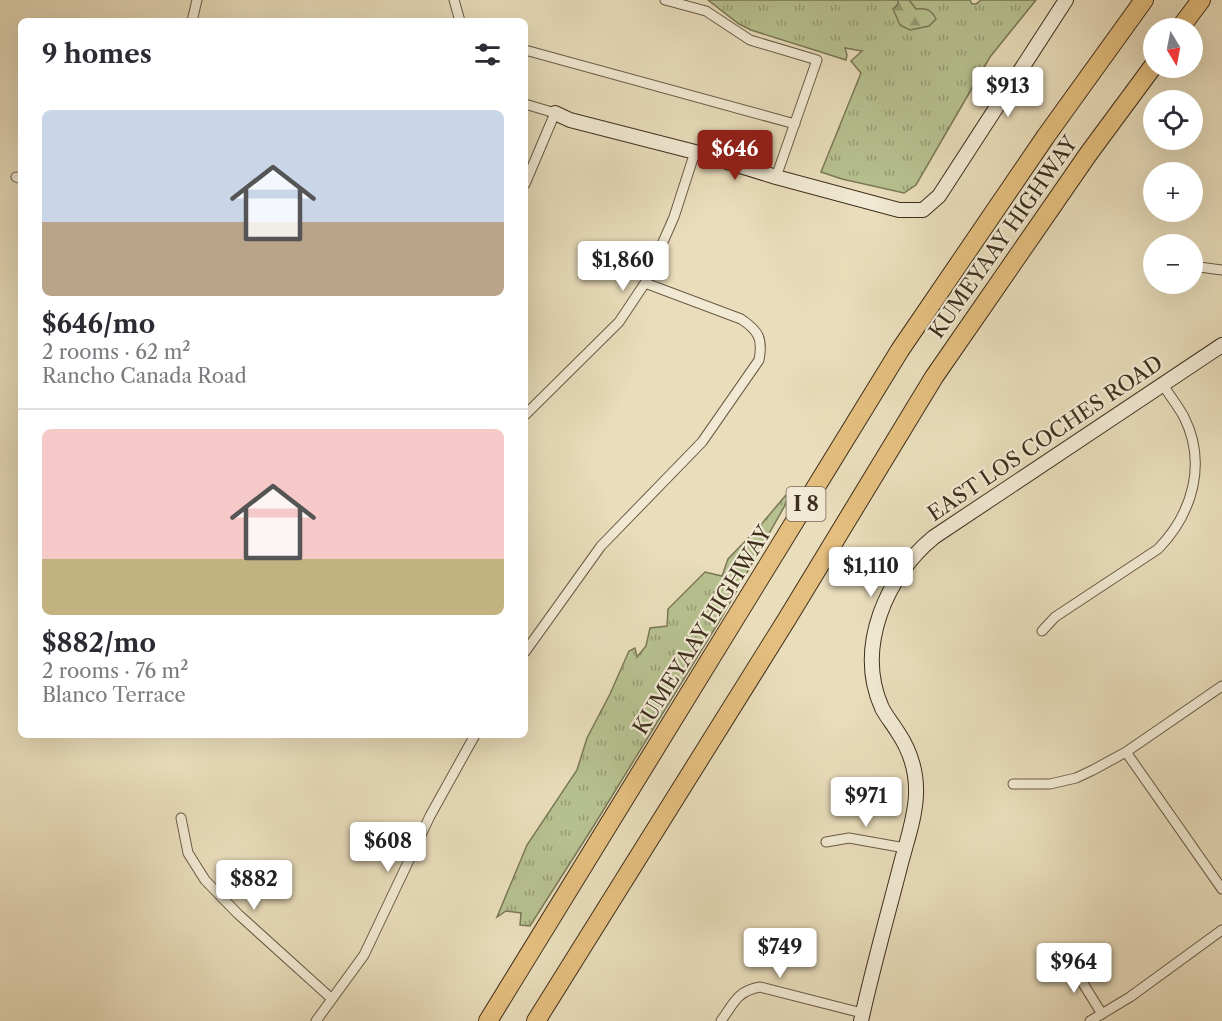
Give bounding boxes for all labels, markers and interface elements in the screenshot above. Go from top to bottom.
north arrow [1143,18,1203,78]
map controls [1143,18,1203,294]
text: 9 homes [42,38,152,70]
icon: filters [471,38,504,71]
pin: $913 [972,67,1044,118]
text: $913 [986,74,1030,98]
button: locate [1143,90,1203,150]
pin: $646 [699,130,771,181]
street label: KUMEYAAY HIGHWAY [924,130,1083,343]
text: $646 [712,137,758,161]
icon: home [219,149,327,257]
button: + [1143,162,1203,222]
button: − [1143,234,1203,294]
pin: $1,860 [574,241,672,292]
text: $1,860 [592,248,654,272]
text: $646/mo [42,308,155,340]
text: 2 rooms · 62 m² [42,340,190,364]
street label: EAST LOS COCHES ROAD [923,350,1167,526]
text: Rancho Canada Road [42,364,247,388]
icon: home [219,468,327,576]
road number: I 8 [786,487,826,521]
street label: KUMEYAAY HIGHWAY [627,520,777,739]
pin: $1,110 [822,547,920,598]
text: $1,110 [843,554,899,578]
text: $882/mo [42,627,156,659]
text: 2 rooms · 76 m² [42,659,188,683]
text: Blanco Terrace [42,683,186,707]
pin: $971 [830,777,902,828]
text: $971 [845,784,887,808]
pin: $608 [352,822,424,873]
text: $608 [364,829,412,853]
pin: $882 [218,860,290,911]
text: $882 [230,867,278,891]
pin: $749 [744,928,816,979]
text: $749 [758,935,802,959]
pin: $964 [1038,943,1110,994]
text: $964 [1051,950,1097,974]

